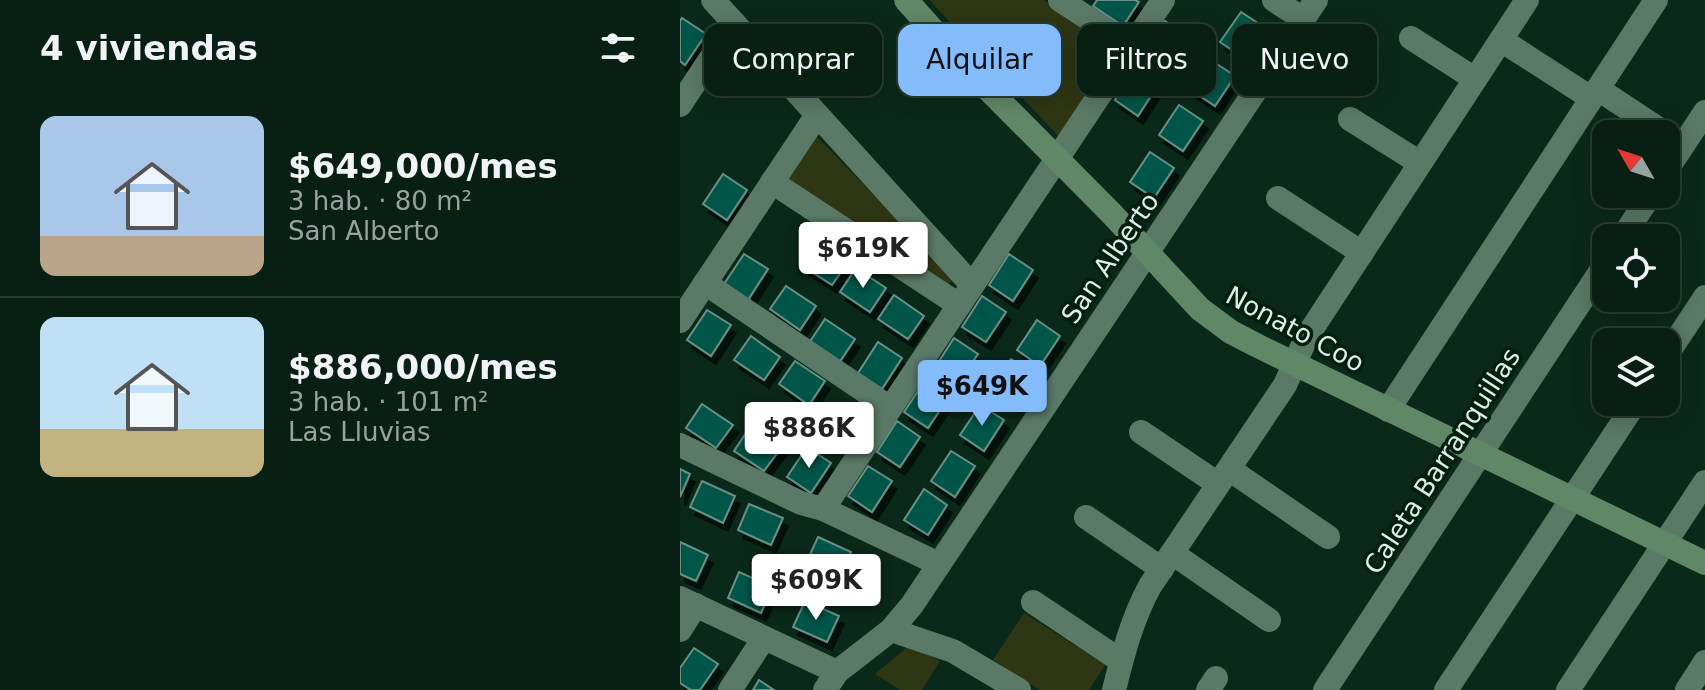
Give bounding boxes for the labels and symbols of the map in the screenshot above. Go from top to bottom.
north arrow [1592,120,1680,208]
street label: San Alberto [1055,187,1165,329]
pin: $619K [807,222,919,290]
street label: Nonato Coo [1221,280,1369,378]
street label: Caleta Barranquillas [1358,343,1526,579]
pin: $649K [926,360,1038,428]
pin: $886K [753,402,865,470]
pin: $609K [760,554,872,622]

